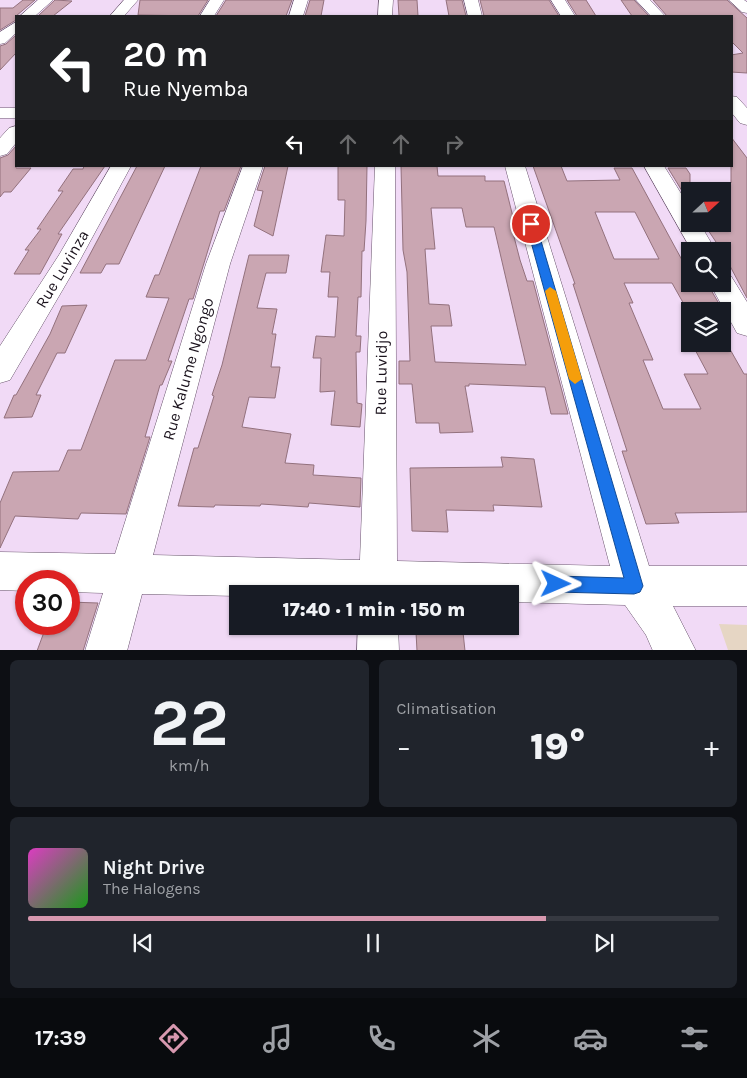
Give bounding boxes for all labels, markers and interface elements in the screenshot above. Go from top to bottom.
text: 20 m [123,34,208,75]
icon: left [40,35,105,100]
text: Rue Nyemba [123,76,249,102]
icon: left [281,130,309,158]
icon: ahead [334,130,362,158]
icon: ahead [387,130,415,158]
icon: right [440,130,468,158]
north arrow [681,182,731,232]
map controls [681,182,731,352]
pin [510,203,552,245]
icon: arrive [517,210,545,238]
street label: Rue Luvinza [31,227,93,311]
button: search [681,242,731,292]
street label: Rue Kalume Ngongo [159,296,217,442]
button: layers [681,302,731,352]
street label: Rue Luvidjo [371,330,391,416]
position arrow [529,557,581,609]
speed limit sign: 30 [15,570,80,635]
text: 17:40 · 1 min · 150 m [283,599,465,621]
text: 22 [150,685,229,761]
text: Climatisation [397,699,497,718]
text: 19° [530,724,586,769]
text: − [397,730,411,763]
text: + [704,730,719,763]
text: km/h [169,756,210,775]
text: Night Drive [103,857,205,879]
text: The Halogens [103,879,201,898]
icon: previous [129,929,157,957]
icon: pause [359,929,387,957]
icon: next [590,929,618,957]
icon: directions [156,1021,191,1056]
icon: music [260,1021,295,1056]
icon: phone [364,1021,399,1056]
icon: climate [469,1021,504,1056]
icon: car [573,1021,608,1056]
icon: filters [677,1021,712,1056]
text: 17:39 [35,1025,86,1051]

